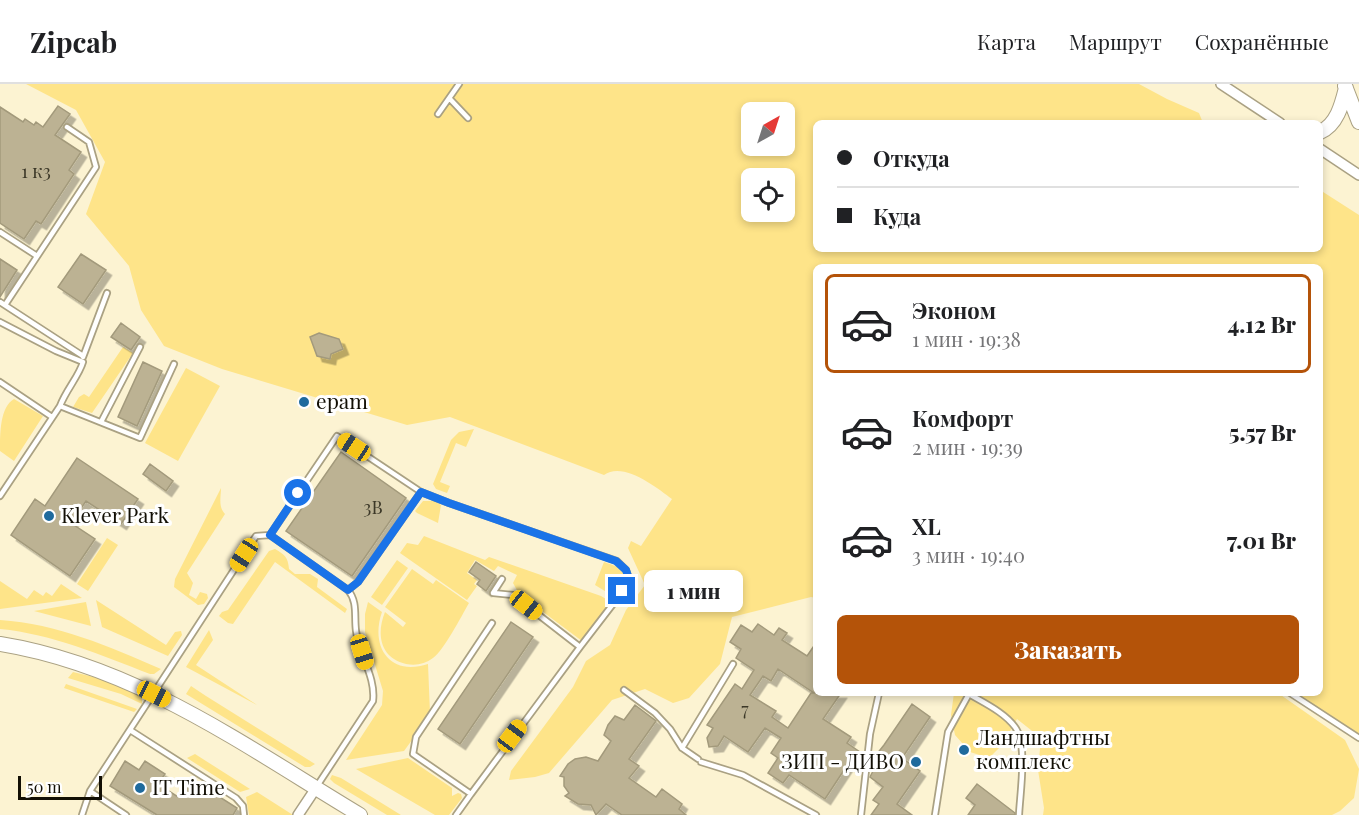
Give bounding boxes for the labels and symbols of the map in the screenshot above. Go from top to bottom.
north arrow [741,102,795,156]
house number: 1 к3 [21,159,51,183]
place label: epam [316,386,368,414]
marker: epam [297,395,311,409]
car [334,430,374,464]
route start [284,479,311,506]
house number: 3В [363,495,383,519]
place label: Klever Park [61,500,169,528]
marker: Klever Park [42,509,56,523]
car [227,535,261,575]
callout: 1 мин [643,570,742,612]
route end [608,577,635,604]
car [506,587,546,623]
car [348,632,376,672]
car [134,678,174,710]
house number: 7 [741,697,749,721]
car [494,716,530,756]
place label: Ландшафтны комплекс [975,722,1110,774]
marker: Ландшафтны комплекс [957,743,971,757]
place label: ЗИП - ДИВО [781,746,904,774]
marker: ЗИП - ДИВО [909,755,923,769]
place label: IT Time [152,772,225,800]
scale bar [18,773,102,800]
marker: IT Time [133,781,147,795]

